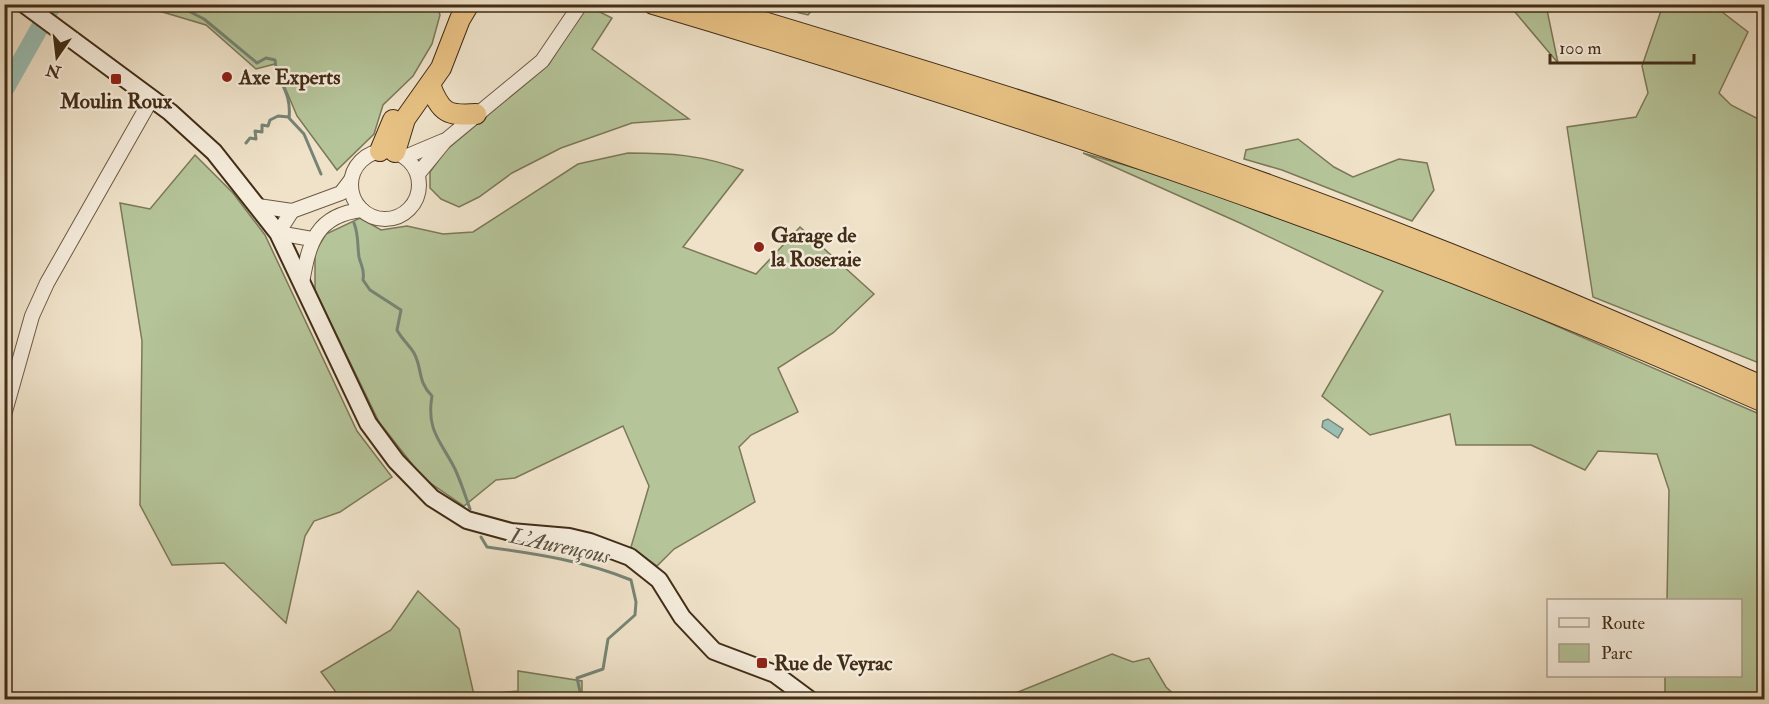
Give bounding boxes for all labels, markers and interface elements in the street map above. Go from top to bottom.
north arrow [27,27,87,87]
scale bar [1550,27,1694,65]
text: 100 m [1559,37,1602,60]
text: N [44,59,64,82]
place label: Axe Experts [238,64,340,91]
marker: Axe Experts [220,70,234,84]
marker: Moulin Roux [109,72,123,86]
place label: Moulin Roux [59,88,173,115]
place label: Garage de la Roseraie [770,222,861,273]
marker: Garage de la Roseraie [752,240,766,254]
water label: L'Aurençous [506,522,614,570]
legend [1547,599,1742,677]
text: Route [1601,612,1645,635]
text: Parc [1601,642,1632,665]
place label: Rue de Veyrac [774,650,893,677]
marker: Rue de Veyrac [755,656,769,670]

